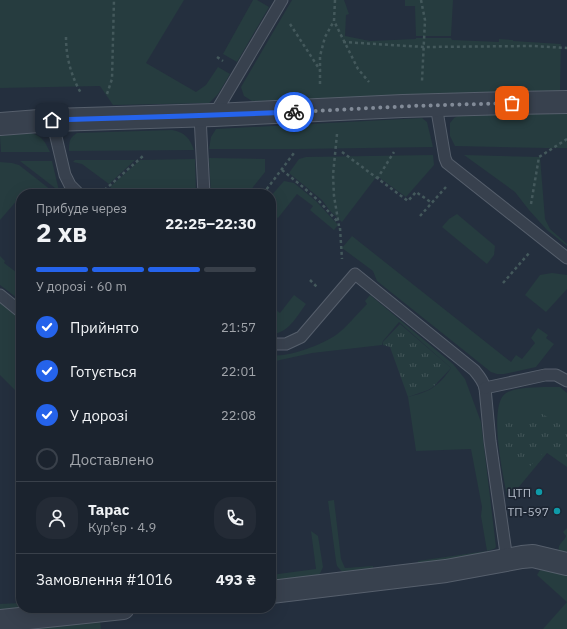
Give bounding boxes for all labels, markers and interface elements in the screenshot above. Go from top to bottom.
pin [495,86,529,120]
courier [274,92,314,132]
icon: bag [501,92,523,114]
icon: bike [283,101,305,123]
pin [35,103,69,137]
icon: home [41,109,63,131]
text: Прибуде через [36,200,127,217]
text: 22:25–22:30 [165,214,256,233]
text: 2 хв [36,215,87,249]
text: У дорозі · 60 m [36,278,127,295]
icon: check [36,316,58,338]
text: Прийнято [70,318,139,337]
text: 21:57 [221,319,256,336]
icon: check [36,360,58,382]
text: Готується [70,362,137,381]
text: 22:01 [221,363,256,380]
icon: check [36,404,58,426]
text: У дорозі [70,406,128,425]
text: 22:08 [221,407,256,424]
text: Доставлено [70,450,154,469]
place label: ЦТП [508,485,531,500]
marker: ЦТП [534,487,544,497]
button: person [36,497,78,539]
button: phone [214,497,256,539]
text: Тарас [88,500,130,519]
place label: ТП-597 [507,504,549,519]
marker: ТП-597 [552,506,562,516]
text: Кур’єр · 4.9 [88,519,156,536]
text: Замовлення #1016 [36,570,173,589]
text: 493 ₴ [216,570,256,589]

